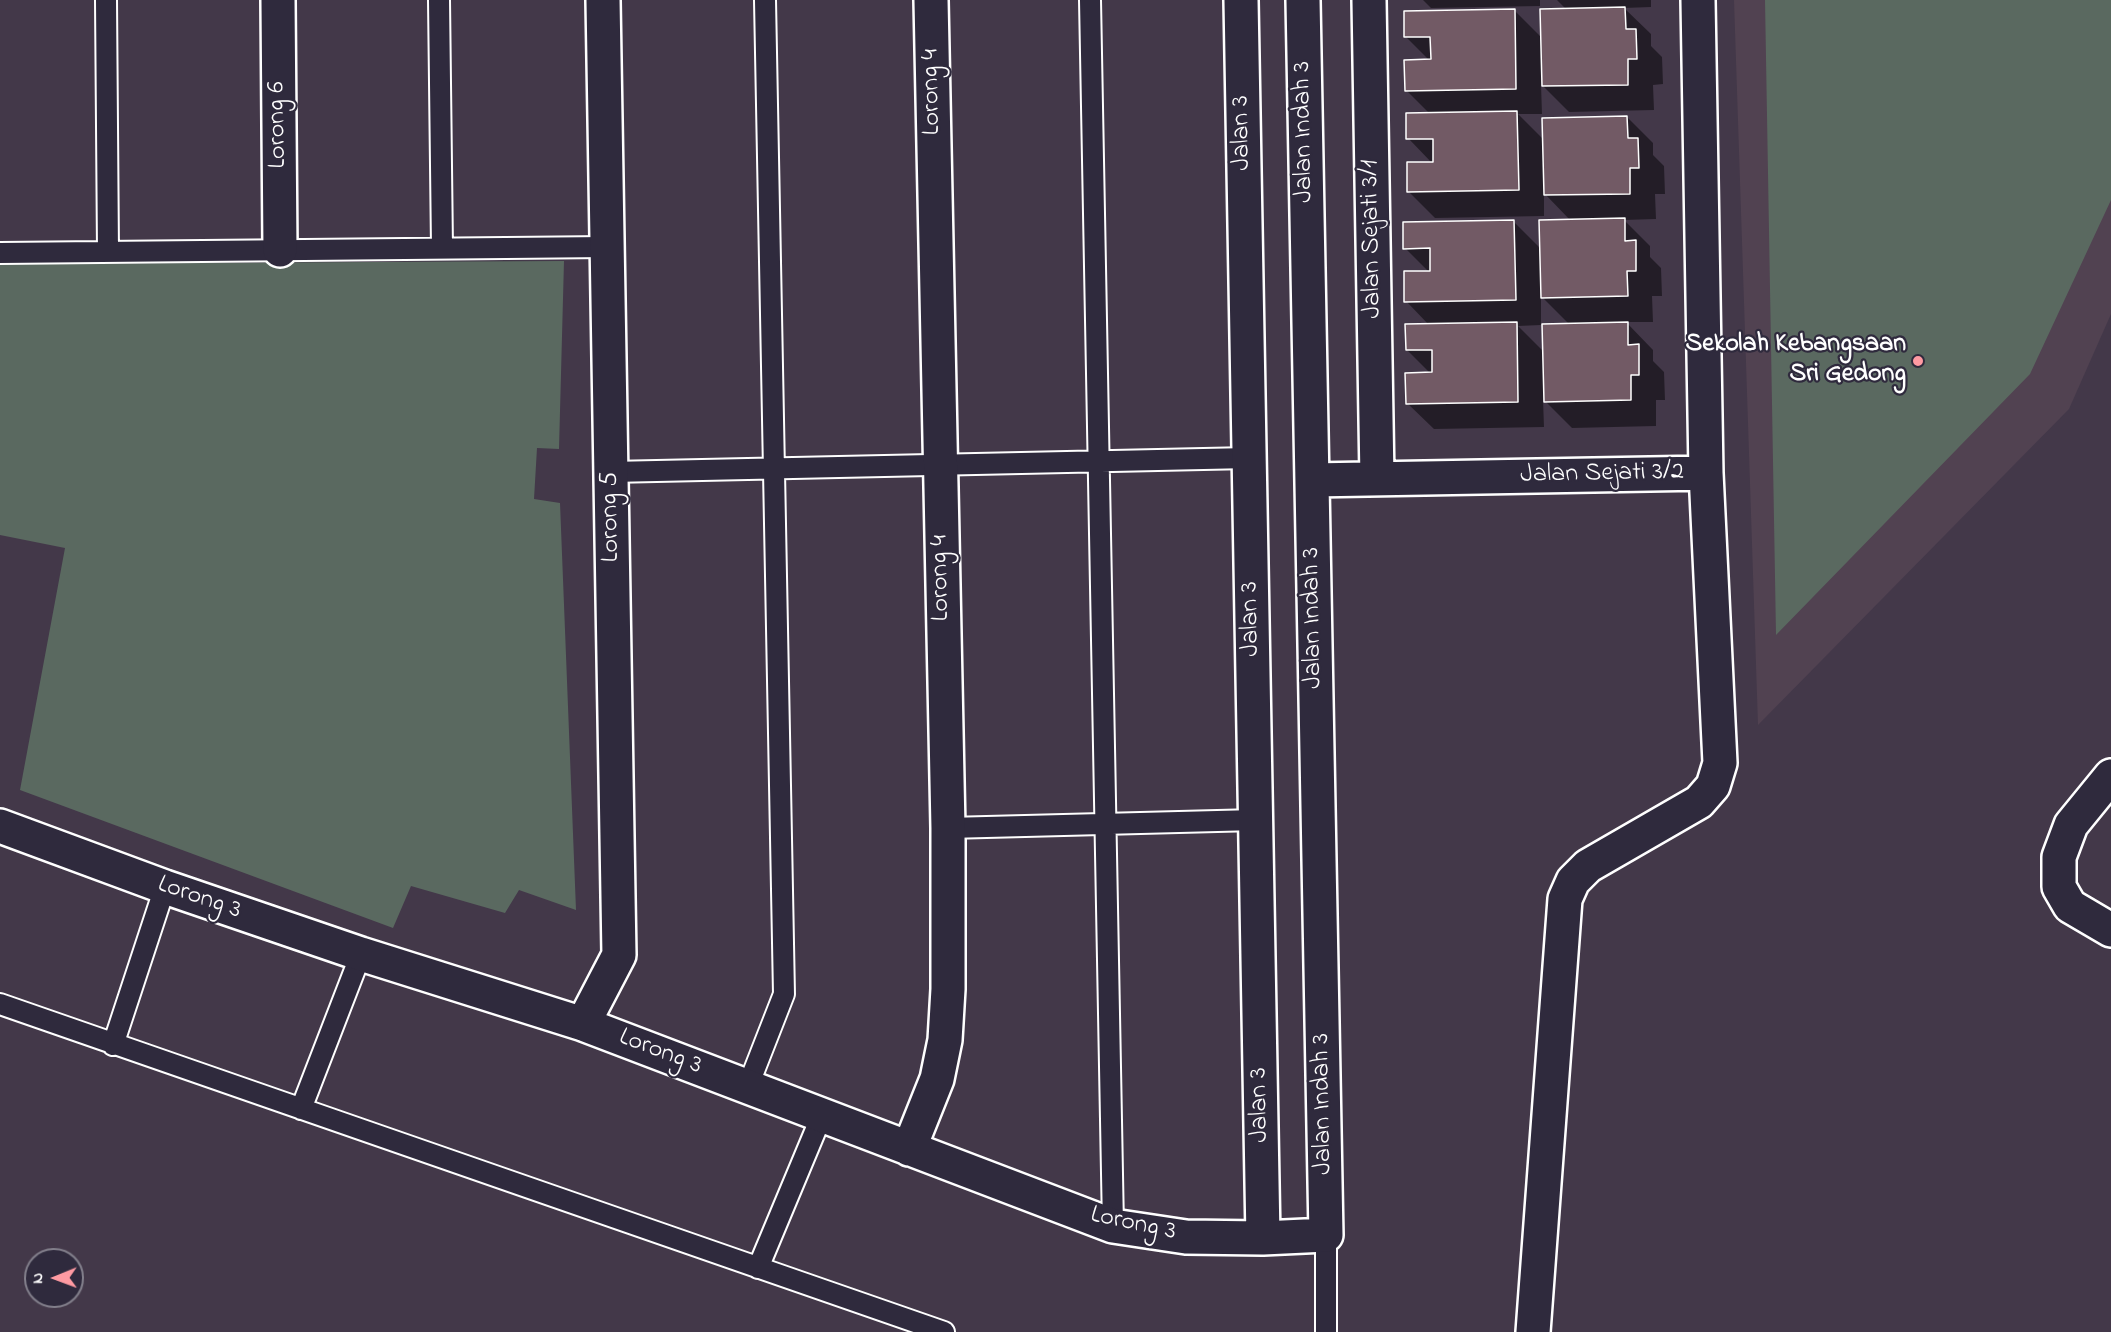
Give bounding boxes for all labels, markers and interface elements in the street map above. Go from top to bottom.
street label: Lorong 4 [917,49,949,135]
street label: Jalan Indah 3 [1288,61,1322,203]
street label: Lorong 6 [263,81,295,169]
street label: Jalan 3 [1227,95,1259,171]
street label: Jalan Sejati 3/1 [1356,159,1390,319]
place label: Sekolah Kebangsaan Sri Gedong [1686,330,1906,392]
marker: Sekolah Kebangsaan Sri Gedong [1911,354,1925,368]
street label: Jalan Sejati 3/2 [1520,458,1684,492]
street label: Lorong 5 [596,471,628,563]
street label: Lorong 4 [926,535,958,621]
street label: Jalan Indah 3 [1297,547,1331,689]
street label: Jalan 3 [1236,581,1268,657]
street label: Lorong 3 [153,870,245,928]
street label: Lorong 3 [614,1023,706,1083]
street label: Jalan Indah 3 [1307,1033,1341,1175]
street label: Jalan 3 [1245,1067,1277,1143]
street label: Lorong 3 [1087,1201,1179,1249]
north arrow [24,1248,84,1308]
text: N [26,1273,50,1284]

